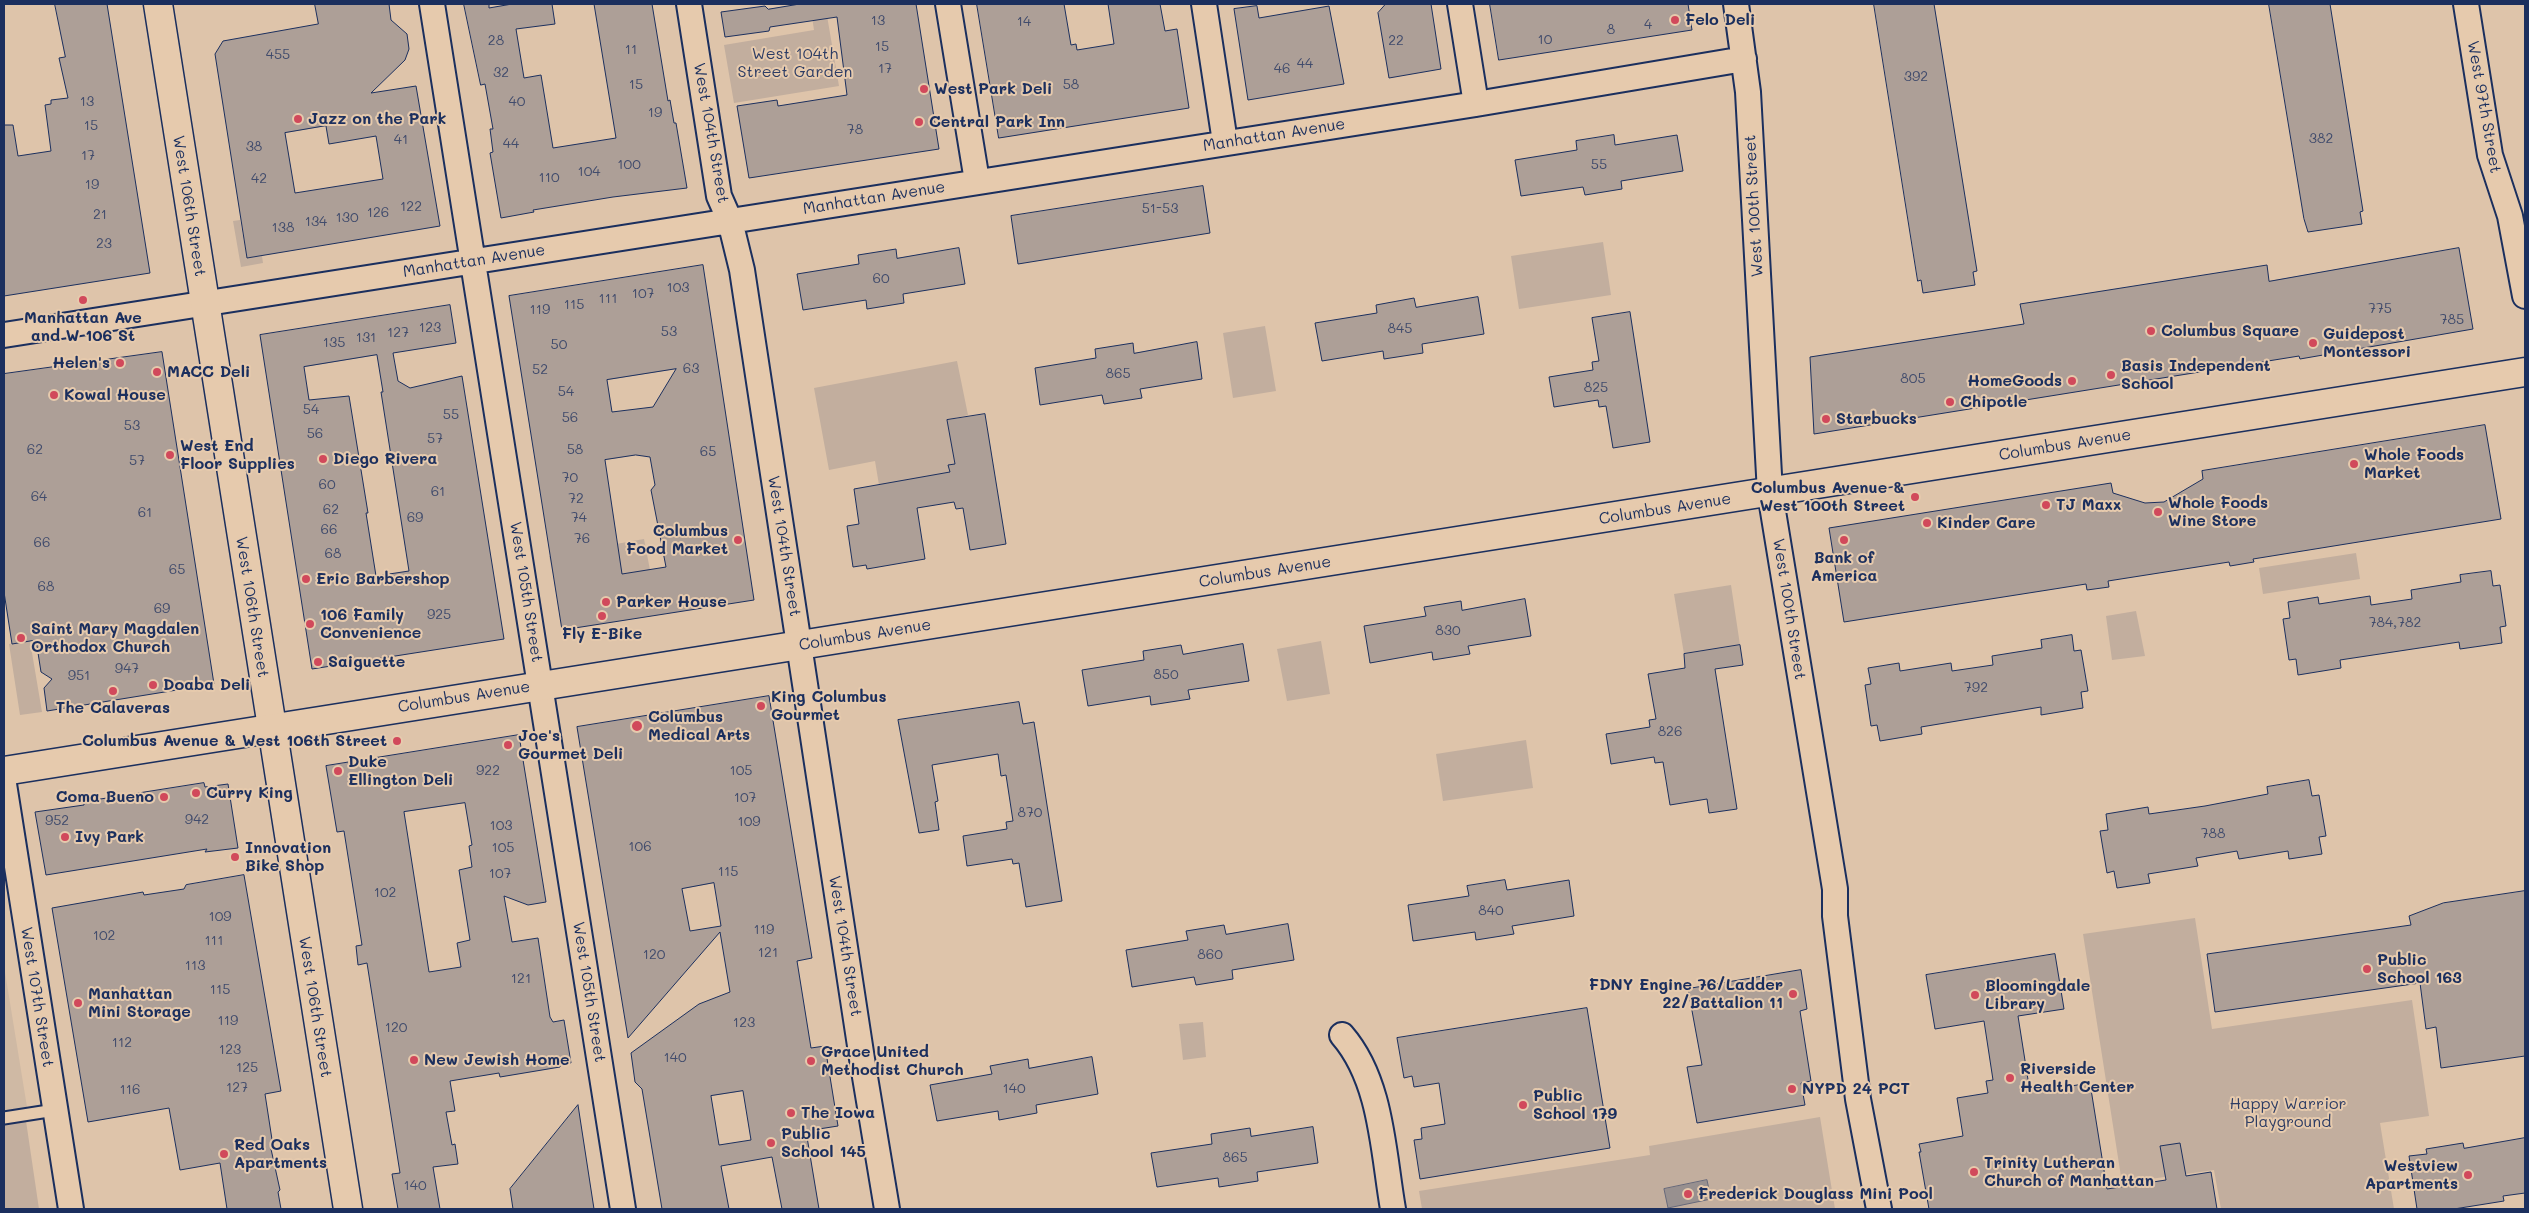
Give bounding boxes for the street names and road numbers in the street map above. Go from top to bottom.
street label: West 97th Street [2463,39,2505,175]
street label: West 104th Street [689,61,733,205]
street label: Manhattan Avenue [1201,114,1347,156]
street label: West 106th Street [168,134,210,278]
street label: West 100th Street [1741,134,1767,278]
street label: Manhattan Avenue [801,177,947,219]
street label: Manhattan Avenue [401,240,547,282]
street label: Columbus Avenue [1998,425,2132,465]
street label: West 104th Street [763,474,805,618]
street label: Columbus Avenue [1598,489,1732,529]
street label: West 105th Street [505,520,547,664]
street label: West 106th Street [231,535,273,679]
street label: West 100th Street [1768,537,1810,681]
street label: Columbus Avenue [1198,552,1332,592]
street label: Columbus Avenue [798,615,932,655]
street label: Columbus Avenue [397,677,531,717]
street label: West 104th Street [824,874,866,1018]
street label: West 105th Street [568,920,610,1064]
street label: West 107th Street [16,925,58,1069]
street label: West 106th Street [294,935,336,1079]

